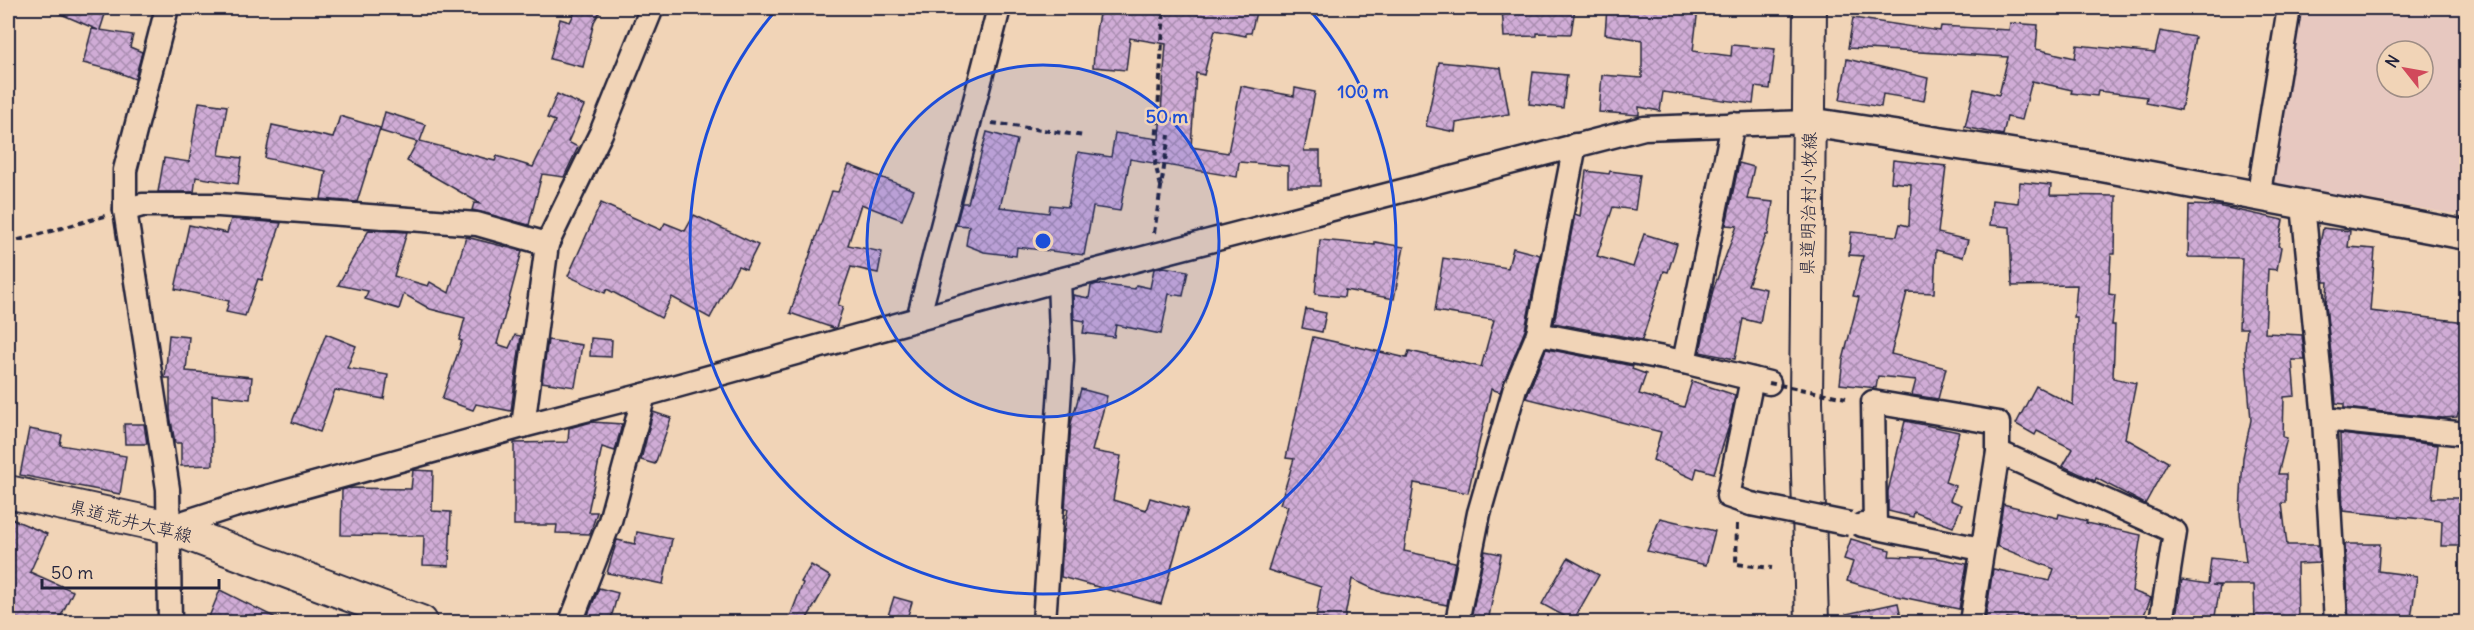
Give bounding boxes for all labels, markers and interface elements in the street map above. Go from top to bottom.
north arrow [2375,39,2435,99]
text: N [2381,51,2404,71]
text: 100 m [1338,80,1389,103]
text: 50 m [1146,105,1188,128]
street label: 県道明治村小牧線 [1795,132,1821,276]
centre of rings [1033,231,1053,251]
street label: 県道荒井大草線 [67,495,195,547]
scale bar [42,552,219,590]
text: 50 m [51,561,93,584]

